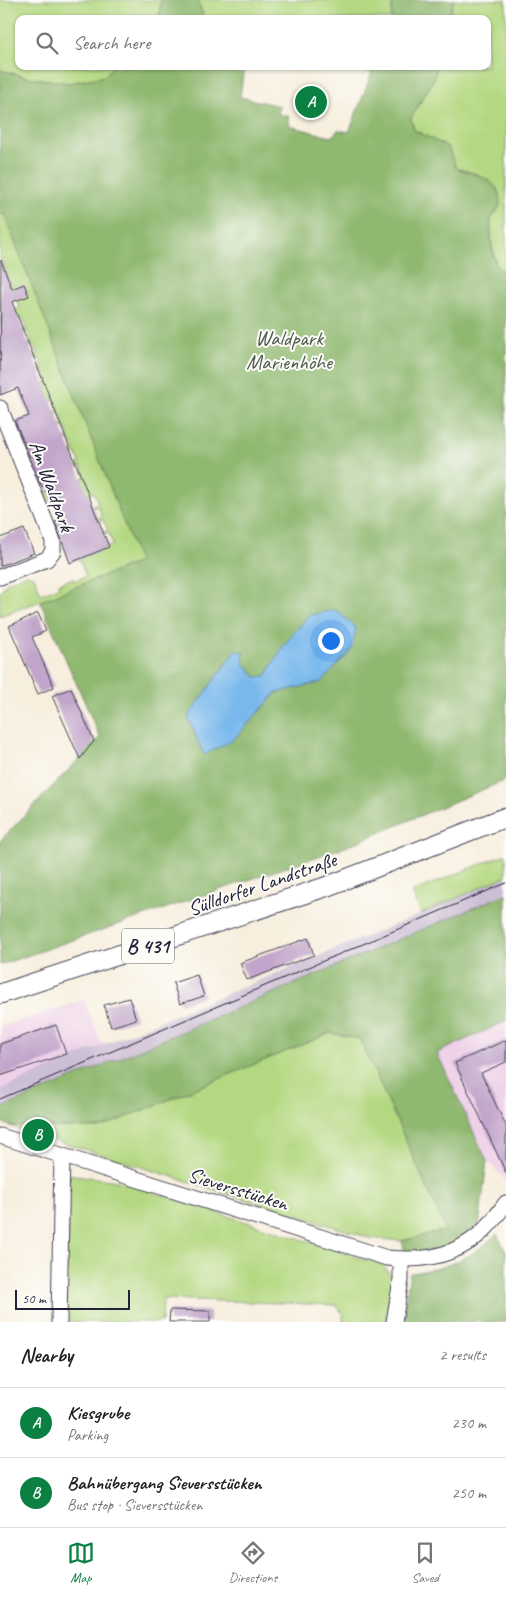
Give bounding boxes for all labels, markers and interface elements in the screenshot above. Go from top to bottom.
search box [15,15,491,70]
icon: search [33,29,61,57]
text: Search here [73,31,150,55]
pin: A [295,83,327,121]
park label: Waldpark Marienhöhe [246,325,334,375]
street label: Am Waldpark [24,437,81,536]
your location [318,628,344,654]
street label: Sülldorfer Landstraße [184,846,342,922]
road number: B 431 [122,928,174,964]
pin: B [22,1116,54,1154]
street label: Sieversstücken [185,1161,293,1217]
scale bar [15,1287,130,1310]
text: 50 m [22,1290,46,1307]
text: Nearby [20,1342,73,1368]
text: 2 results [439,1345,486,1365]
text: Kiesgrube [67,1401,129,1425]
text: A [32,1413,40,1433]
text: 230 m [452,1413,486,1433]
text: Parking [67,1425,108,1445]
text: Bahnübergang Sieversstücken [67,1471,261,1495]
text: B [32,1483,40,1503]
text: 250 m [452,1483,486,1503]
text: Bus stop · Sieversstücken [67,1495,202,1515]
tab: Map [67,1539,95,1586]
tab: Directions [229,1539,277,1586]
tab: Saved [411,1539,439,1586]

